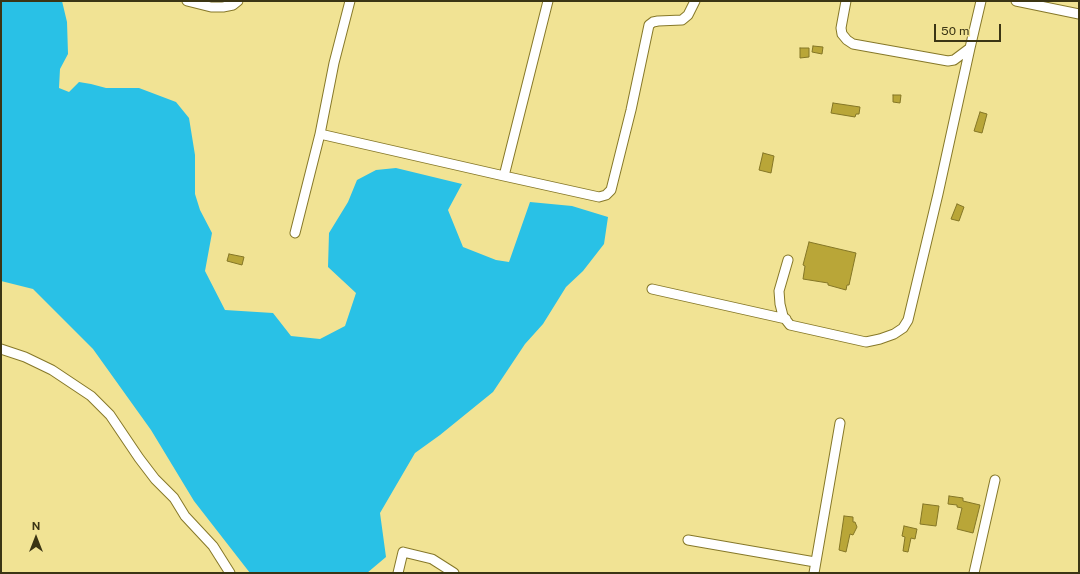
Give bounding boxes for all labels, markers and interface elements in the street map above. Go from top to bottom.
scale bar [936,16,1003,42]
text: 50 m [941,24,969,38]
north arrow [16,518,56,558]
text: N [32,520,40,532]

